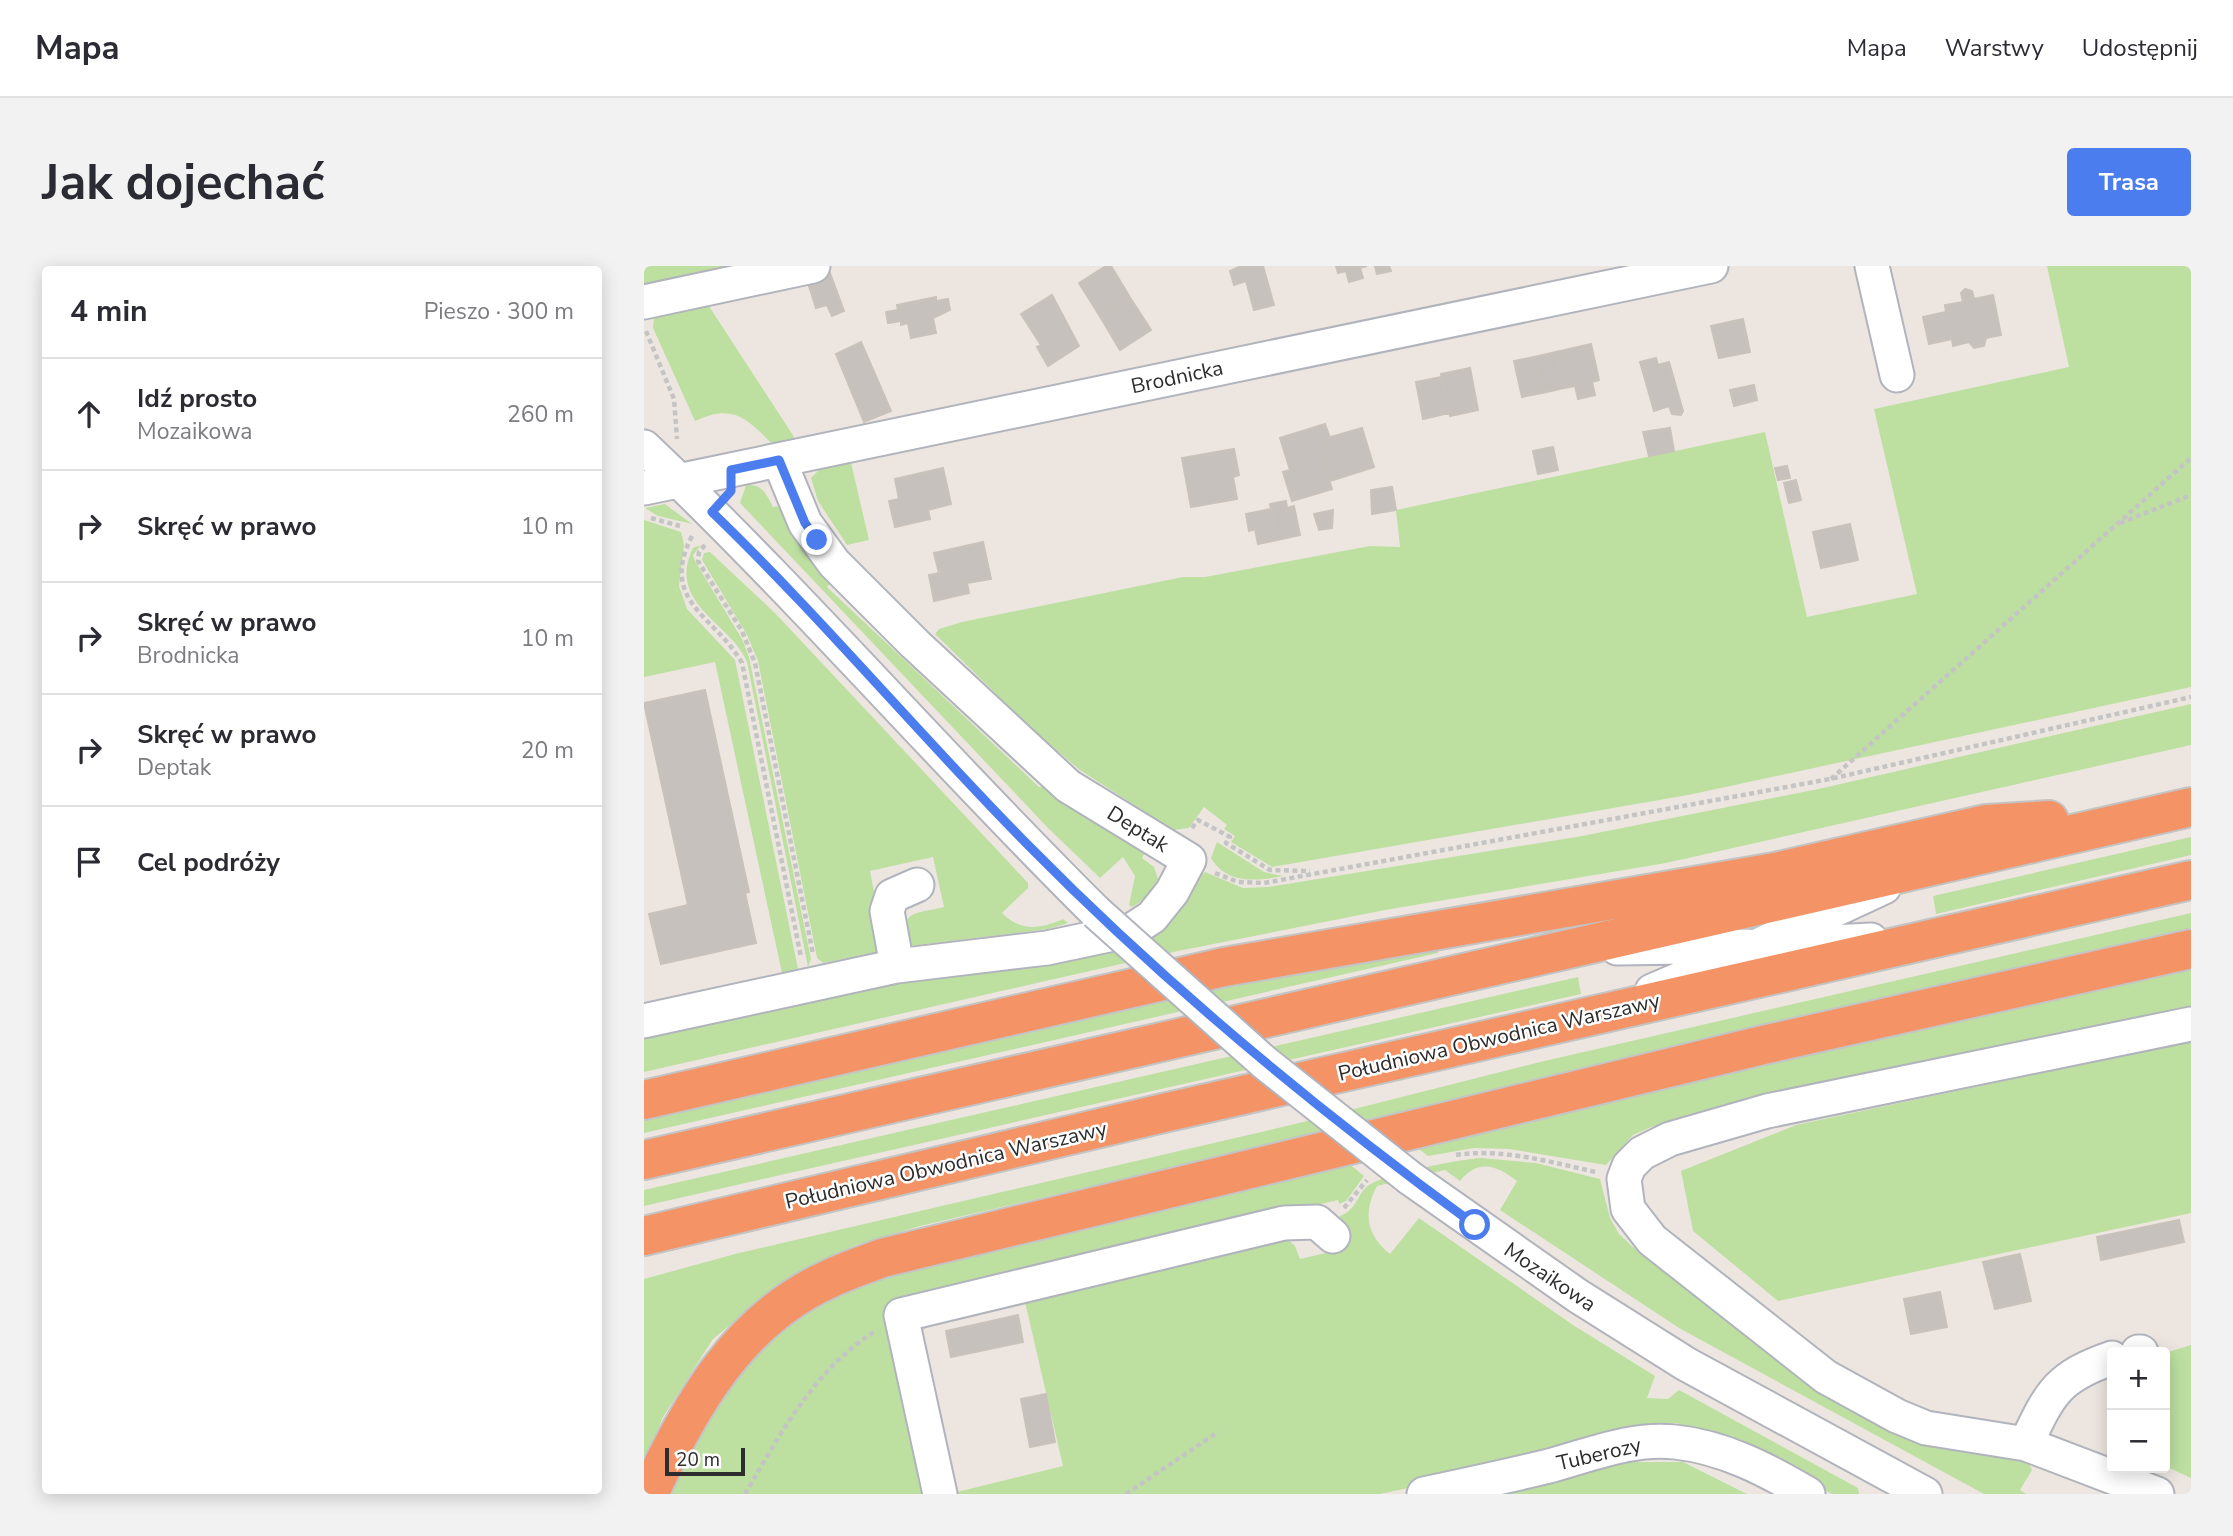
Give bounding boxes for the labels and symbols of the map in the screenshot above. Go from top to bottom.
street label: Brodnicka [1128,354,1226,400]
route end [801,524,832,555]
street label: Deptak [1102,799,1175,859]
street label: Południowa Obwodnica Warszawy [1335,986,1663,1088]
street label: Południowa Obwodnica Warszawy [782,1114,1110,1216]
route start [1459,1209,1490,1240]
street label: Mozaikowa [1498,1236,1602,1318]
street label: Tuberozy [1554,1431,1644,1477]
scale bar [665,1445,746,1477]

